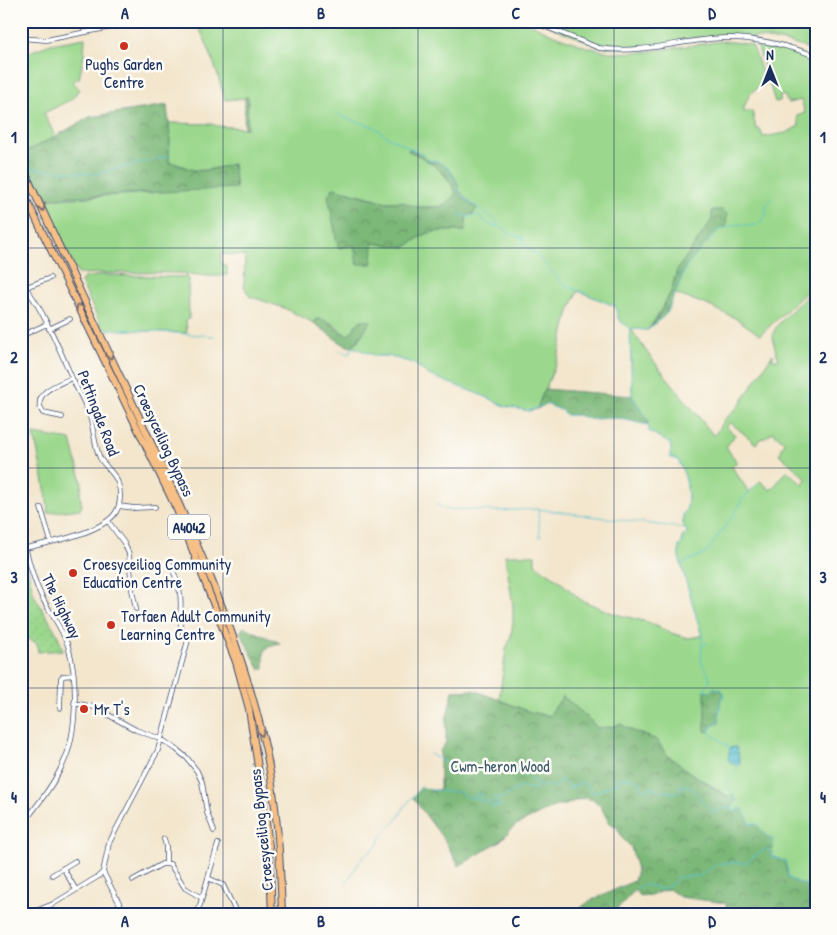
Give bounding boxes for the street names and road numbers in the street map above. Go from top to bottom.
street label: Pettingale Road [73,367,125,459]
street label: Croesyceiliog Bypass [128,380,200,500]
road number: A4042 [168,514,210,540]
street label: The Highway [37,570,87,642]
street label: Croesyceiliog Bypass [244,768,278,892]

